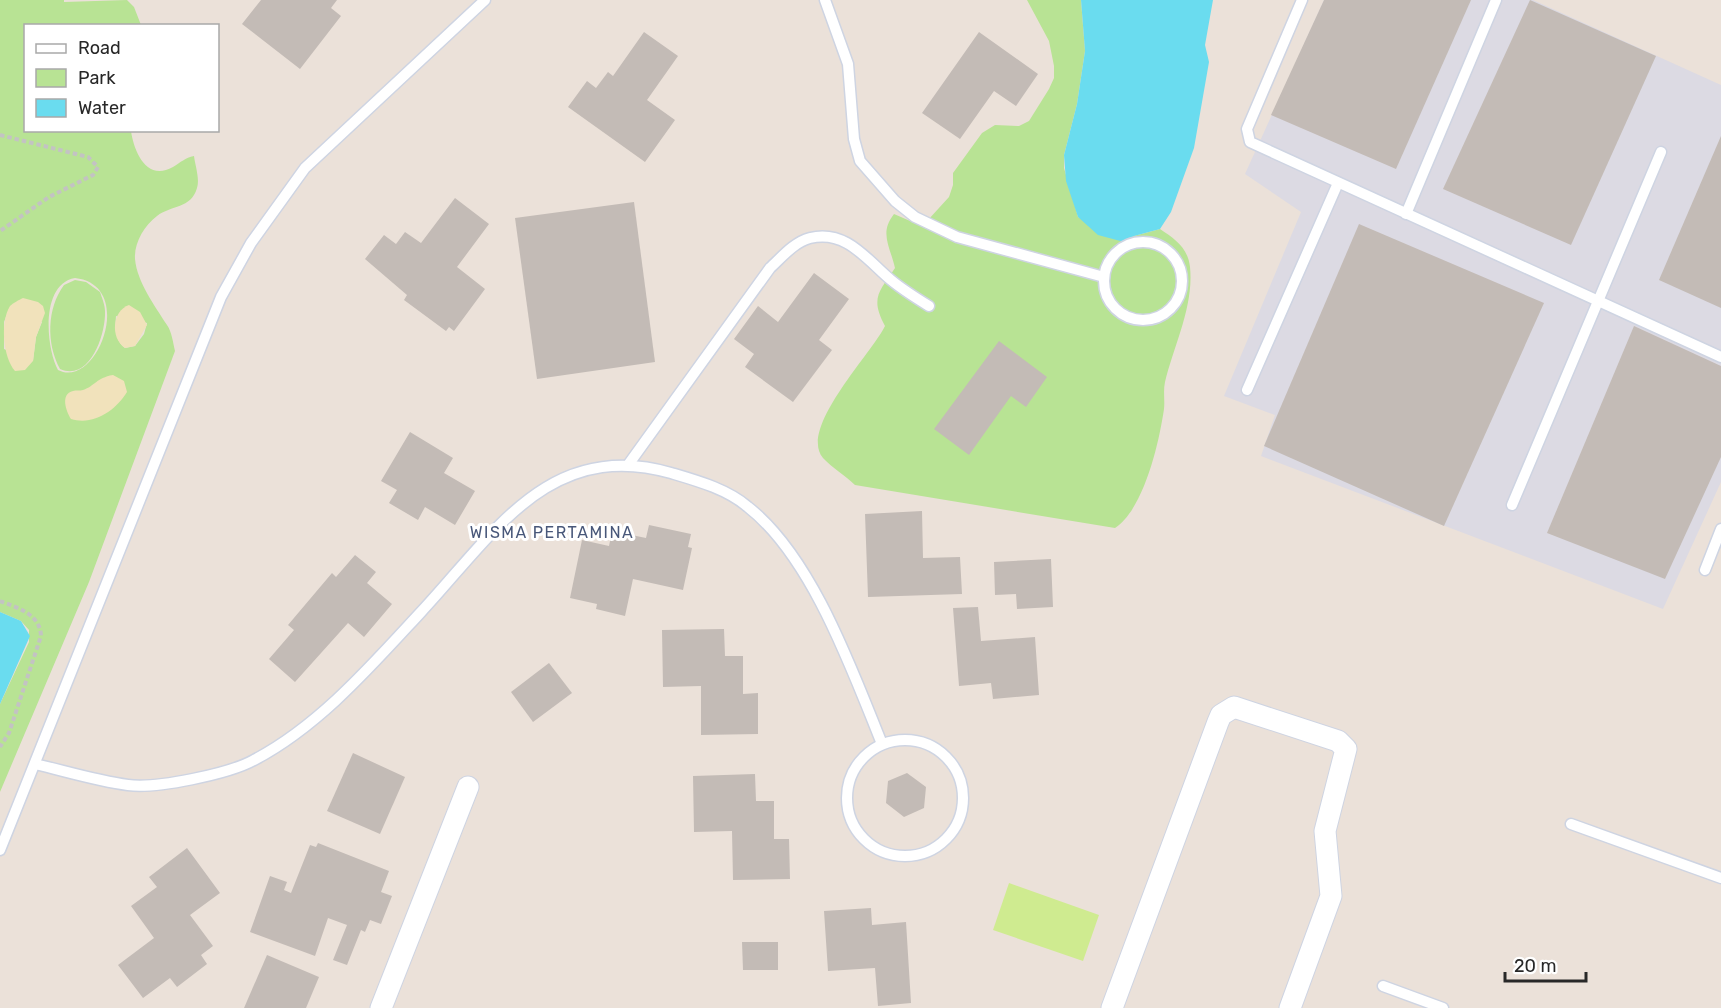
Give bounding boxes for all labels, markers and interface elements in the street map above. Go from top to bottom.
legend [24,24,219,132]
text: Road [78,37,121,59]
text: Park [78,67,116,89]
text: Water [78,97,126,119]
district label: WISMA PERTAMINA [470,523,634,542]
scale bar [1505,945,1586,983]
text: 20 m [1514,955,1556,977]

